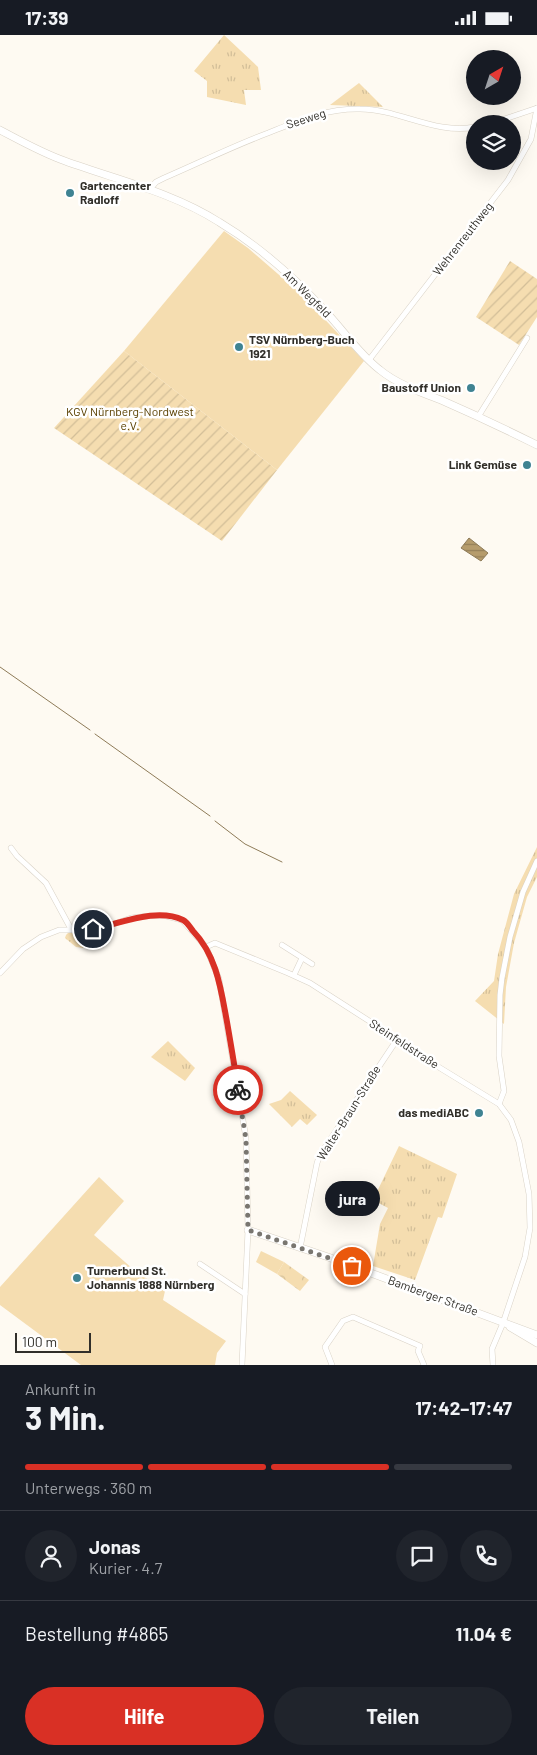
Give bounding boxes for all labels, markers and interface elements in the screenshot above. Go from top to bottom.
text: 17:39 [25,6,68,29]
north arrow [466,50,521,105]
map controls [466,50,521,170]
street label: Seeweg [284,105,327,131]
button: layers [466,115,521,170]
place label: Gartencenter Radloff [80,178,151,206]
marker: Gartencenter Radloff [64,187,76,199]
street label: Wehrenreuthweg [429,199,495,278]
street label: Am Wegfeld [281,266,335,320]
place label: TSV Nürnberg-Buch 1921 [249,332,355,360]
marker: TSV Nürnberg-Buch 1921 [233,341,245,353]
place label: Baustoff Union [382,380,461,394]
marker: Baustoff Union [465,382,477,394]
park label: KGV Nürnberg-Nordwest e.V. [66,404,194,432]
place label: Link Gemüse [449,457,517,471]
marker: Link Gemüse [521,459,533,471]
pin [72,908,114,950]
icon: home [79,915,107,943]
street label: Steinfeldstraße [367,1015,442,1071]
street label: Walter-Braun-Straße [313,1063,383,1162]
courier [213,1065,263,1115]
icon: bike [224,1076,252,1104]
place label: das mediABC [398,1105,469,1119]
marker: das mediABC [473,1107,485,1119]
callout: jura [324,1181,380,1216]
text: jura [339,1189,366,1208]
pin [331,1245,373,1287]
icon: bag [338,1252,366,1280]
place label: Turnerbund St. Johannis 1888 Nürnberg [87,1263,215,1291]
marker: Turnerbund St. Johannis 1888 Nürnberg [71,1272,83,1284]
street label: Bamberger Straße [386,1272,480,1318]
scale bar [15,1330,91,1353]
text: 100 m [22,1333,57,1350]
text: Ankunft in [25,1379,96,1398]
text: 17:42–17:47 [415,1396,512,1419]
text: 3 Min. [25,1398,106,1436]
text: Unterwegs · 360 m [25,1478,152,1497]
button: person [25,1530,77,1582]
button: chat [396,1530,448,1582]
button: phone [460,1530,512,1582]
text: Jonas [89,1535,141,1558]
text: Kurier · 4.7 [89,1558,162,1577]
text: Bestellung #4865 [25,1622,168,1645]
text: 11.04 € [456,1622,512,1645]
button: Hilfe [25,1687,264,1745]
button: Teilen [274,1687,512,1745]

